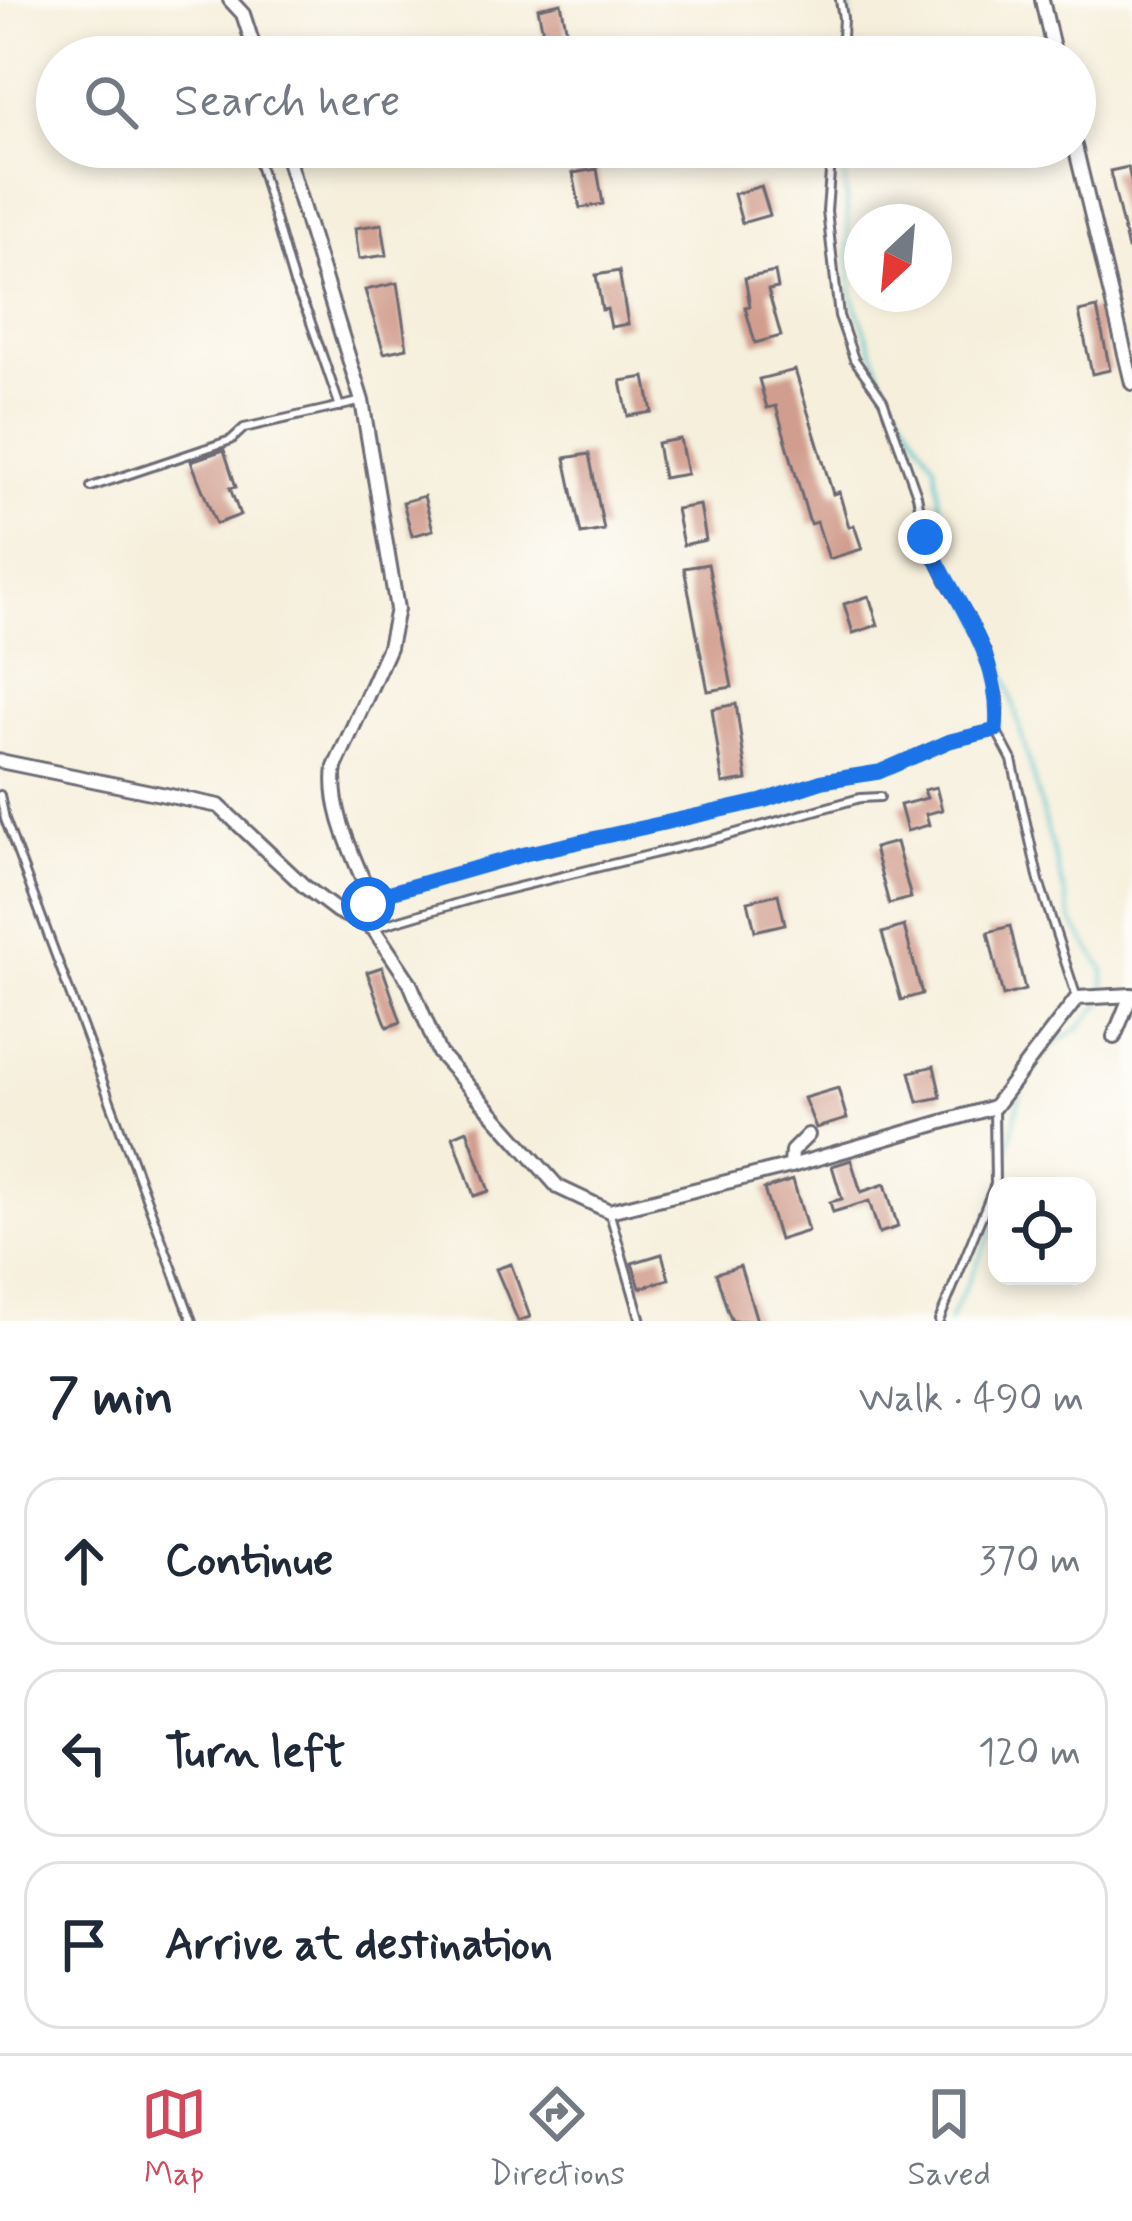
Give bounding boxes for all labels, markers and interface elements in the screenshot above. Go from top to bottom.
search box [36,36,1096,168]
icon: search [78,69,144,135]
text: Search here [174,73,401,132]
north arrow [844,204,952,312]
route end [898,510,952,564]
route start [341,877,395,931]
map controls [988,1177,1096,1285]
button: locate [988,1177,1096,1285]
text: 7 min [48,1366,174,1432]
text: Walk · 490 m [859,1374,1084,1425]
icon: ahead [51,1528,117,1594]
text: Continue [165,1532,333,1591]
text: 370 m [979,1536,1081,1587]
icon: left [51,1720,117,1786]
text: Turn left [165,1724,345,1783]
text: 120 m [978,1728,1081,1779]
icon: arrive [51,1912,117,1978]
text: Arrive at destination [165,1916,553,1975]
tab: Map [141,2081,207,2197]
tab: Directions [489,2081,625,2197]
tab: Saved [907,2081,991,2197]

